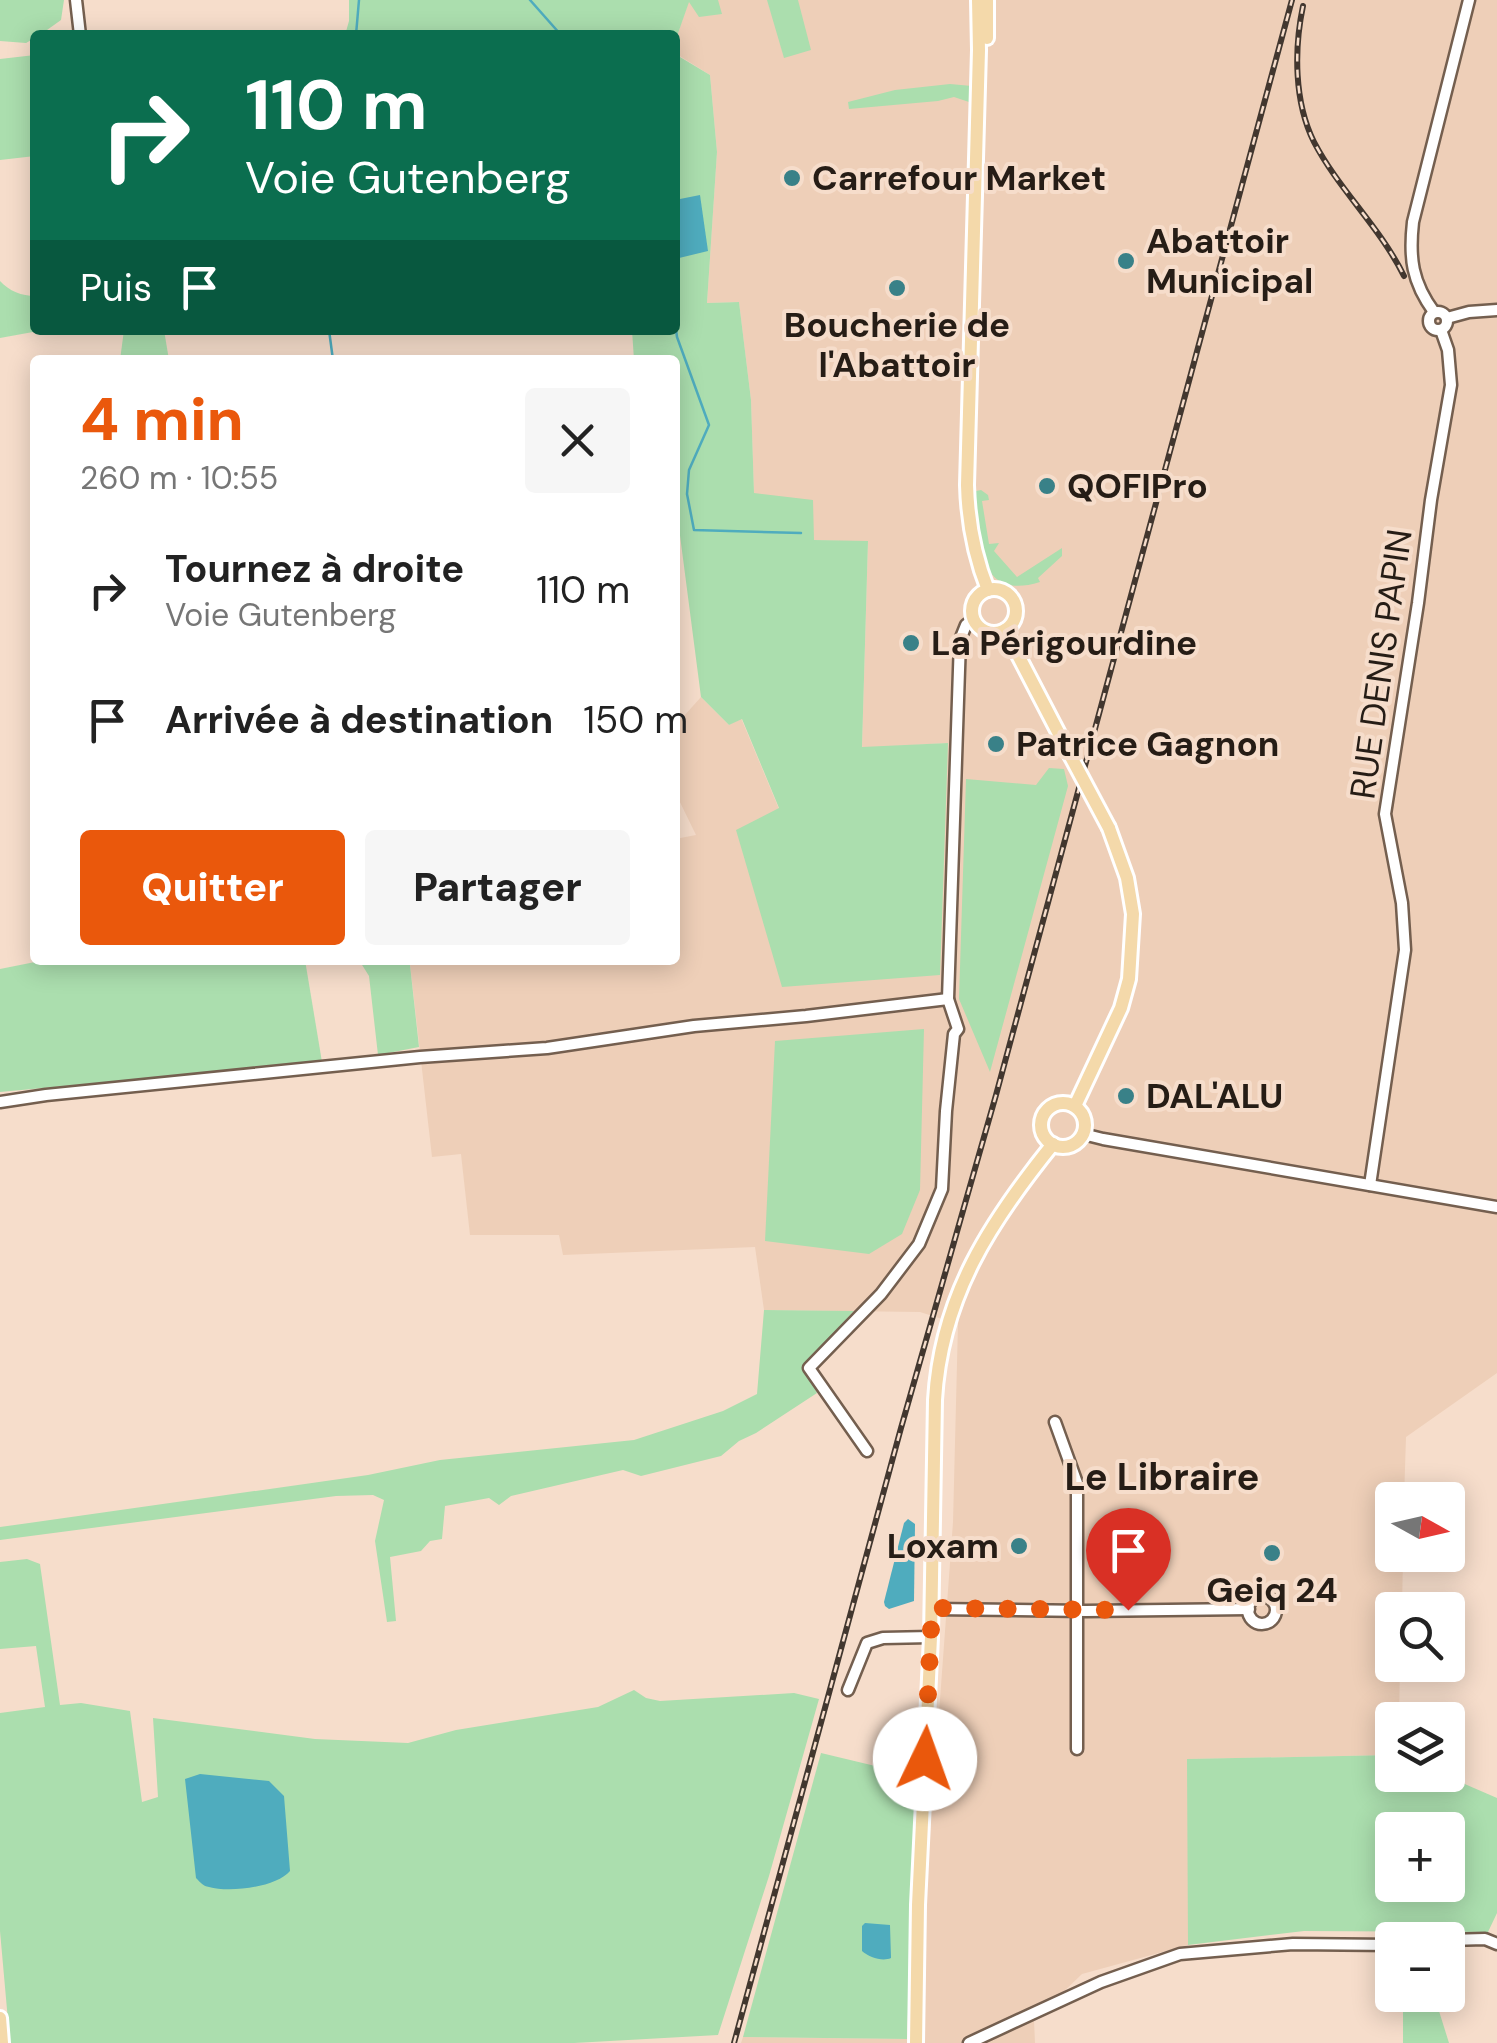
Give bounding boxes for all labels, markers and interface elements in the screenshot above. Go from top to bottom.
text: 110 m [245,60,428,151]
icon: right [80,70,210,200]
text: Voie Gutenberg [245,148,570,207]
place label: Carrefour Market [812,155,1106,201]
marker: Carrefour Market [781,167,803,189]
place label: Abattoir Municipal [1146,218,1313,304]
marker: Abattoir Municipal [1115,250,1137,272]
icon: arrive [172,260,227,315]
text: Puis [80,263,152,313]
marker: Boucherie de l'Abattoir [886,277,908,299]
place label: Boucherie de l'Abattoir [784,302,1010,388]
text: 4 min [80,380,244,459]
button: close [525,388,630,493]
text: 260 m · 10:55 [80,457,278,499]
place label: QOFIPro [1067,463,1208,509]
marker: QOFIPro [1036,475,1058,497]
street label: RUE DENIS PAPIN [1339,526,1423,802]
text: Tournez à droite [165,544,464,594]
icon: right [80,563,135,618]
text: 110 m [536,565,630,615]
text: Voie Gutenberg [165,594,396,636]
place label: La Périgourdine [931,620,1197,666]
marker: La Périgourdine [900,632,922,654]
icon: arrive [80,693,135,748]
text: Arrivée à destination [165,695,553,745]
text: 150 m [583,695,688,745]
place label: Patrice Gagnon [1016,721,1279,767]
marker: Patrice Gagnon [985,733,1007,755]
button: Quitter [80,830,345,945]
button: Partager [365,830,630,945]
place label: DAL'ALU [1146,1073,1283,1119]
marker: DAL'ALU [1115,1085,1137,1107]
district label: Le Libraire [1065,1452,1260,1502]
north arrow [1375,1482,1465,1572]
map controls [1375,1482,1465,2012]
pin [1086,1508,1171,1611]
place label: Loxam [887,1523,999,1569]
icon: arrive [1101,1523,1156,1578]
marker: Loxam [1008,1535,1030,1557]
marker: Geiq 24 [1261,1542,1283,1564]
place label: Geiq 24 [1206,1567,1338,1613]
button: search [1375,1592,1465,1682]
button: layers [1375,1702,1465,1792]
position arrow [873,1707,977,1811]
button: + [1375,1812,1465,1902]
button: − [1375,1922,1465,2012]

